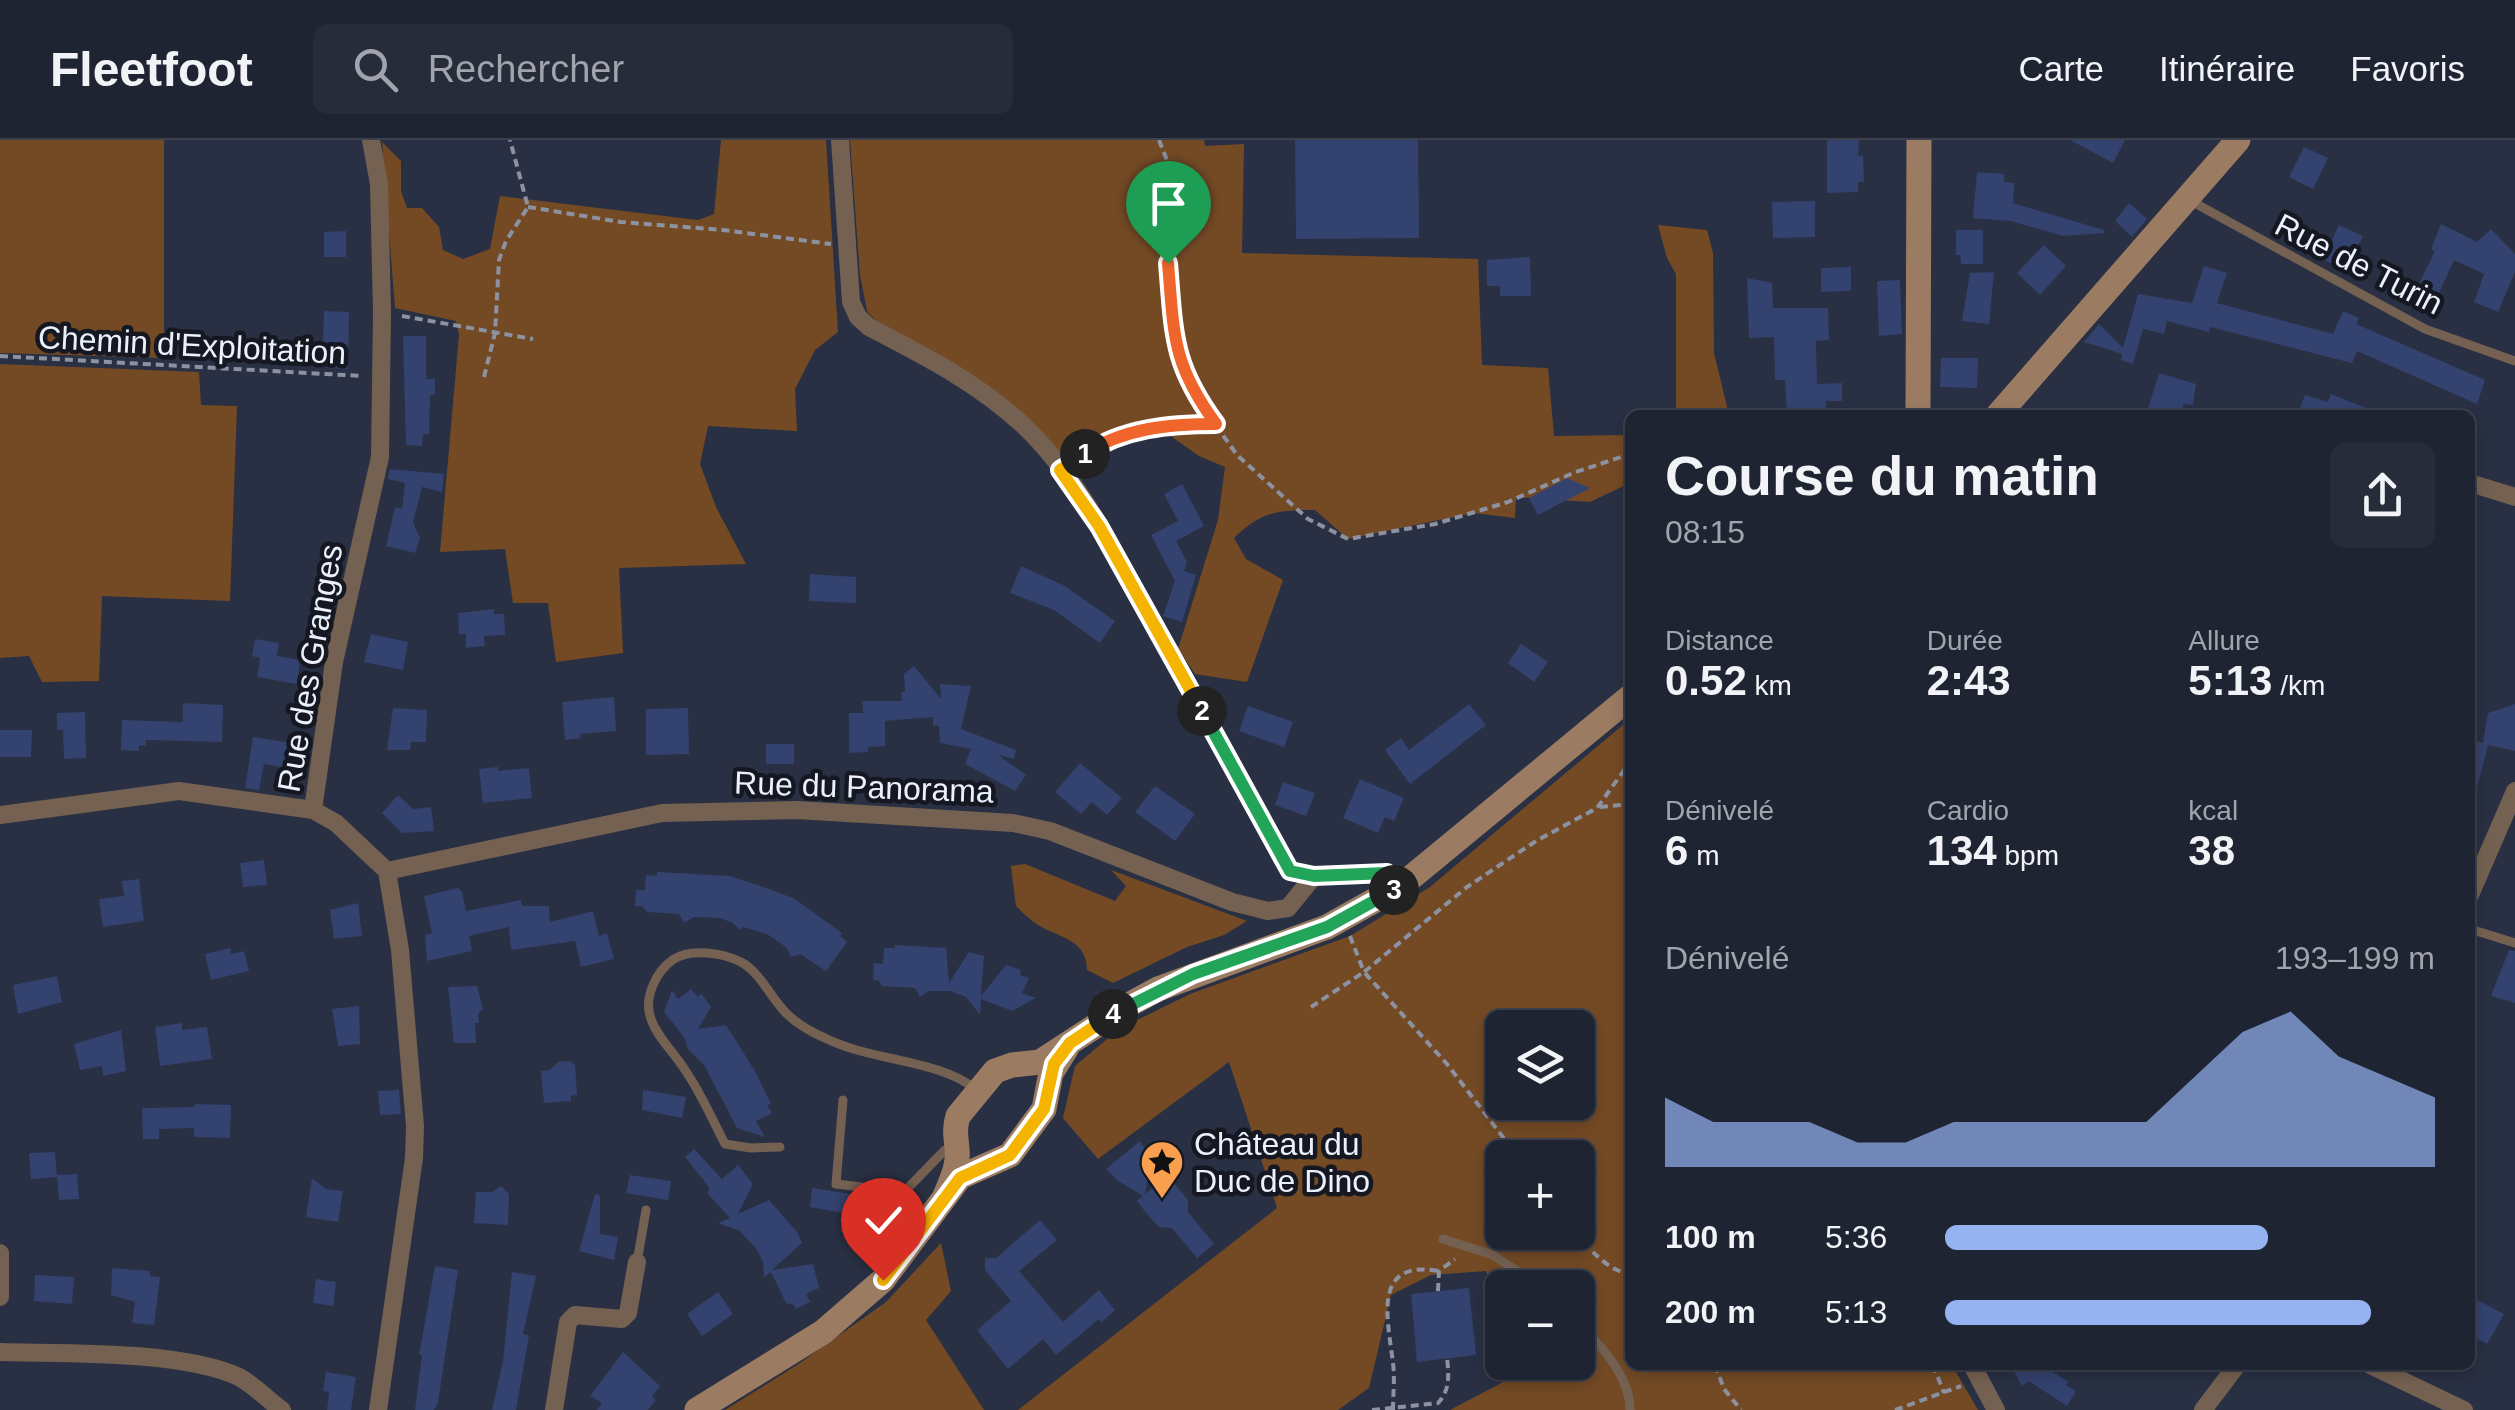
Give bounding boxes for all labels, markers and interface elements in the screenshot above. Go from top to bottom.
search box [313,24,1013,114]
icon: search [348,42,403,97]
text: Fleetfoot [50,43,253,96]
text: Rechercher [428,48,624,90]
text: Carte [2018,49,2104,88]
text: Itinéraire [2159,49,2295,88]
text: Favoris [2350,49,2465,88]
pin [1126,161,1211,264]
icon: arrive [1141,176,1196,231]
street label: Rue de Turin [2269,206,2449,322]
street label: Chemin d'Exploitation [37,319,347,371]
pin: 1 [1060,429,1110,479]
text: 1 [1077,438,1093,469]
button: share [2330,443,2435,548]
text: Course du matin [1665,445,2099,507]
text: 08:15 [1665,514,1745,550]
street label: Rue des Granges [270,541,350,795]
text: Distance [1665,625,1774,656]
text: Durée [1927,625,2003,656]
text: Allure [2188,625,2260,656]
text: 0.52 [1665,657,1747,704]
text: 2:43 [1927,657,2011,704]
text: 5:13 [2188,657,2272,704]
text: km [1747,670,1792,701]
text: /km [2272,670,2325,701]
pin: 2 [1177,686,1227,736]
text: 2 [1194,695,1210,726]
street label: Rue du Panorama [734,764,995,810]
text: Dénivelé [1665,795,1774,826]
text: Cardio [1927,795,2009,826]
text: kcal [2188,795,2238,826]
text: 6 [1665,827,1688,874]
text: 134 [1927,827,1997,874]
text: 38 [2188,827,2235,874]
text: m [1688,840,1719,871]
text: bpm [1997,840,2059,871]
pin: 3 [1369,865,1419,915]
text: 3 [1386,874,1402,905]
text: Dénivelé [1665,940,1790,976]
text: 193–199 m [2275,940,2435,976]
pin: 4 [1088,989,1138,1039]
text: 4 [1105,998,1121,1029]
map controls [1485,1010,1595,1380]
button: layers [1485,1010,1595,1120]
place label: Château du Duc de Dino [1194,1126,1370,1199]
place icon: Château du Duc de Dino [1139,1139,1185,1200]
button: + [1485,1140,1595,1250]
pin [841,1178,926,1281]
icon: check [856,1193,911,1248]
text: 100 m [1665,1219,1756,1255]
text: 5:36 [1825,1219,1887,1255]
button: − [1485,1270,1595,1380]
text: 200 m [1665,1294,1756,1330]
text: 5:13 [1825,1294,1887,1330]

